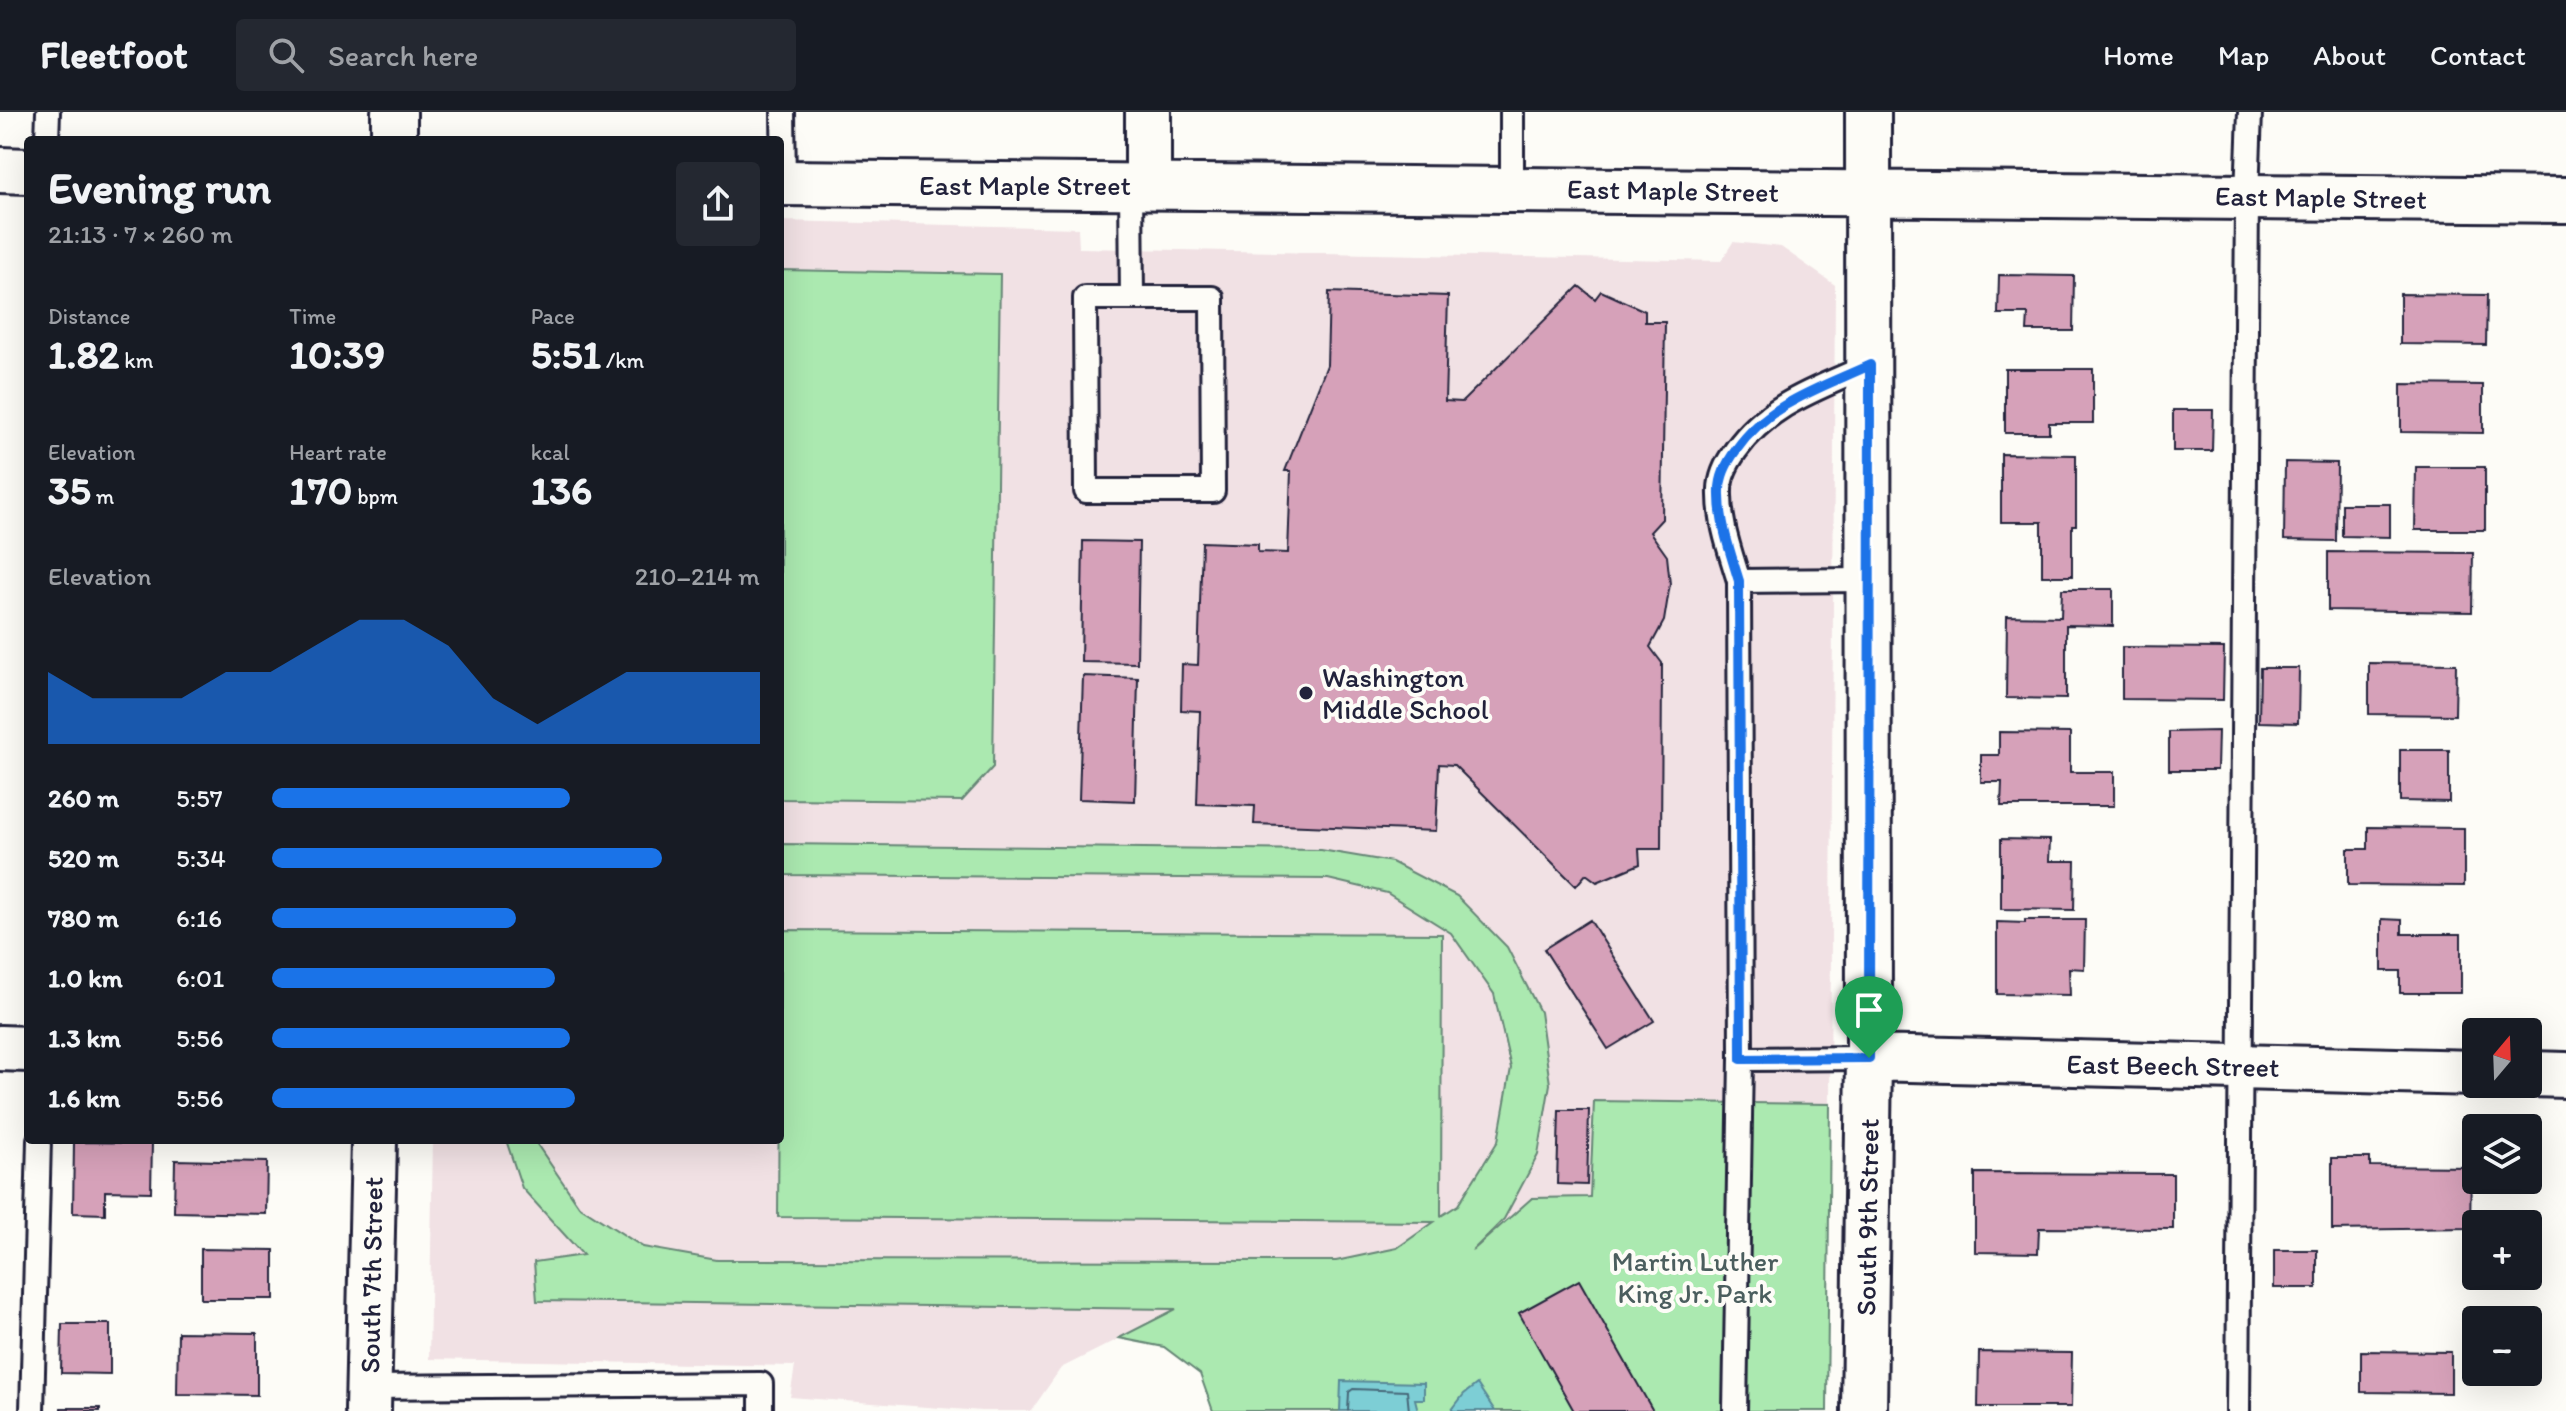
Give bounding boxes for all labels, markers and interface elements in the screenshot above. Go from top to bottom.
search box [236,19,796,91]
text: Fleetfoot [40,32,188,78]
icon: search [264,33,308,77]
text: Search here [328,37,478,74]
text: Home [2103,38,2174,72]
text: Map [2218,38,2269,72]
text: About [2313,38,2386,72]
text: Contact [2430,38,2526,72]
text: Evening run [48,161,271,214]
button: share [676,162,760,246]
street label: East Maple Street [919,168,1131,202]
street label: East Maple Street [1567,171,1779,209]
street label: East Maple Street [2215,178,2427,216]
text: 21:13 · 7 × 260 m [48,218,233,250]
text: Distance [48,303,130,330]
text: Time [289,303,336,330]
text: Pace [531,303,575,330]
text: 1.82 [48,330,119,378]
text: 10:39 [289,330,385,378]
text: 5:51 [531,330,601,378]
text: km [119,347,153,374]
text: /km [601,347,644,374]
text: Elevation [48,439,135,466]
text: Heart rate [289,439,387,466]
text: kcal [531,439,570,466]
text: 35 [48,466,91,514]
text: 170 [289,466,352,514]
text: 136 [531,466,592,514]
text: m [91,483,114,510]
text: bpm [352,483,398,510]
text: Elevation [48,560,151,592]
text: 210–214 m [635,560,760,592]
place label: Washington Middle School [1322,660,1489,726]
marker: Washington Middle School [1297,684,1315,702]
text: 260 m [48,782,119,814]
text: 5:57 [176,782,223,814]
text: 520 m [48,842,119,874]
text: 5:34 [176,842,226,874]
text: 780 m [48,902,119,934]
text: 6:16 [176,902,222,934]
text: 1.0 km [48,962,123,994]
text: 6:01 [176,962,224,994]
pin [1835,976,1903,1058]
icon: arrive [1847,988,1891,1032]
north arrow [2462,1018,2542,1098]
map controls [2462,1018,2542,1386]
text: 1.3 km [48,1022,121,1054]
text: 5:56 [176,1022,223,1054]
street label: East Beech Street [2066,1046,2280,1084]
text: 1.6 km [48,1082,120,1114]
text: 5:56 [176,1082,223,1114]
button: layers [2462,1114,2542,1194]
street label: South 9th Street [1848,1118,1886,1316]
street label: South 7th Street [352,1176,390,1374]
button: + [2462,1210,2542,1290]
park label: Martin Luther King Jr. Park [1612,1244,1778,1310]
button: − [2462,1306,2542,1386]

